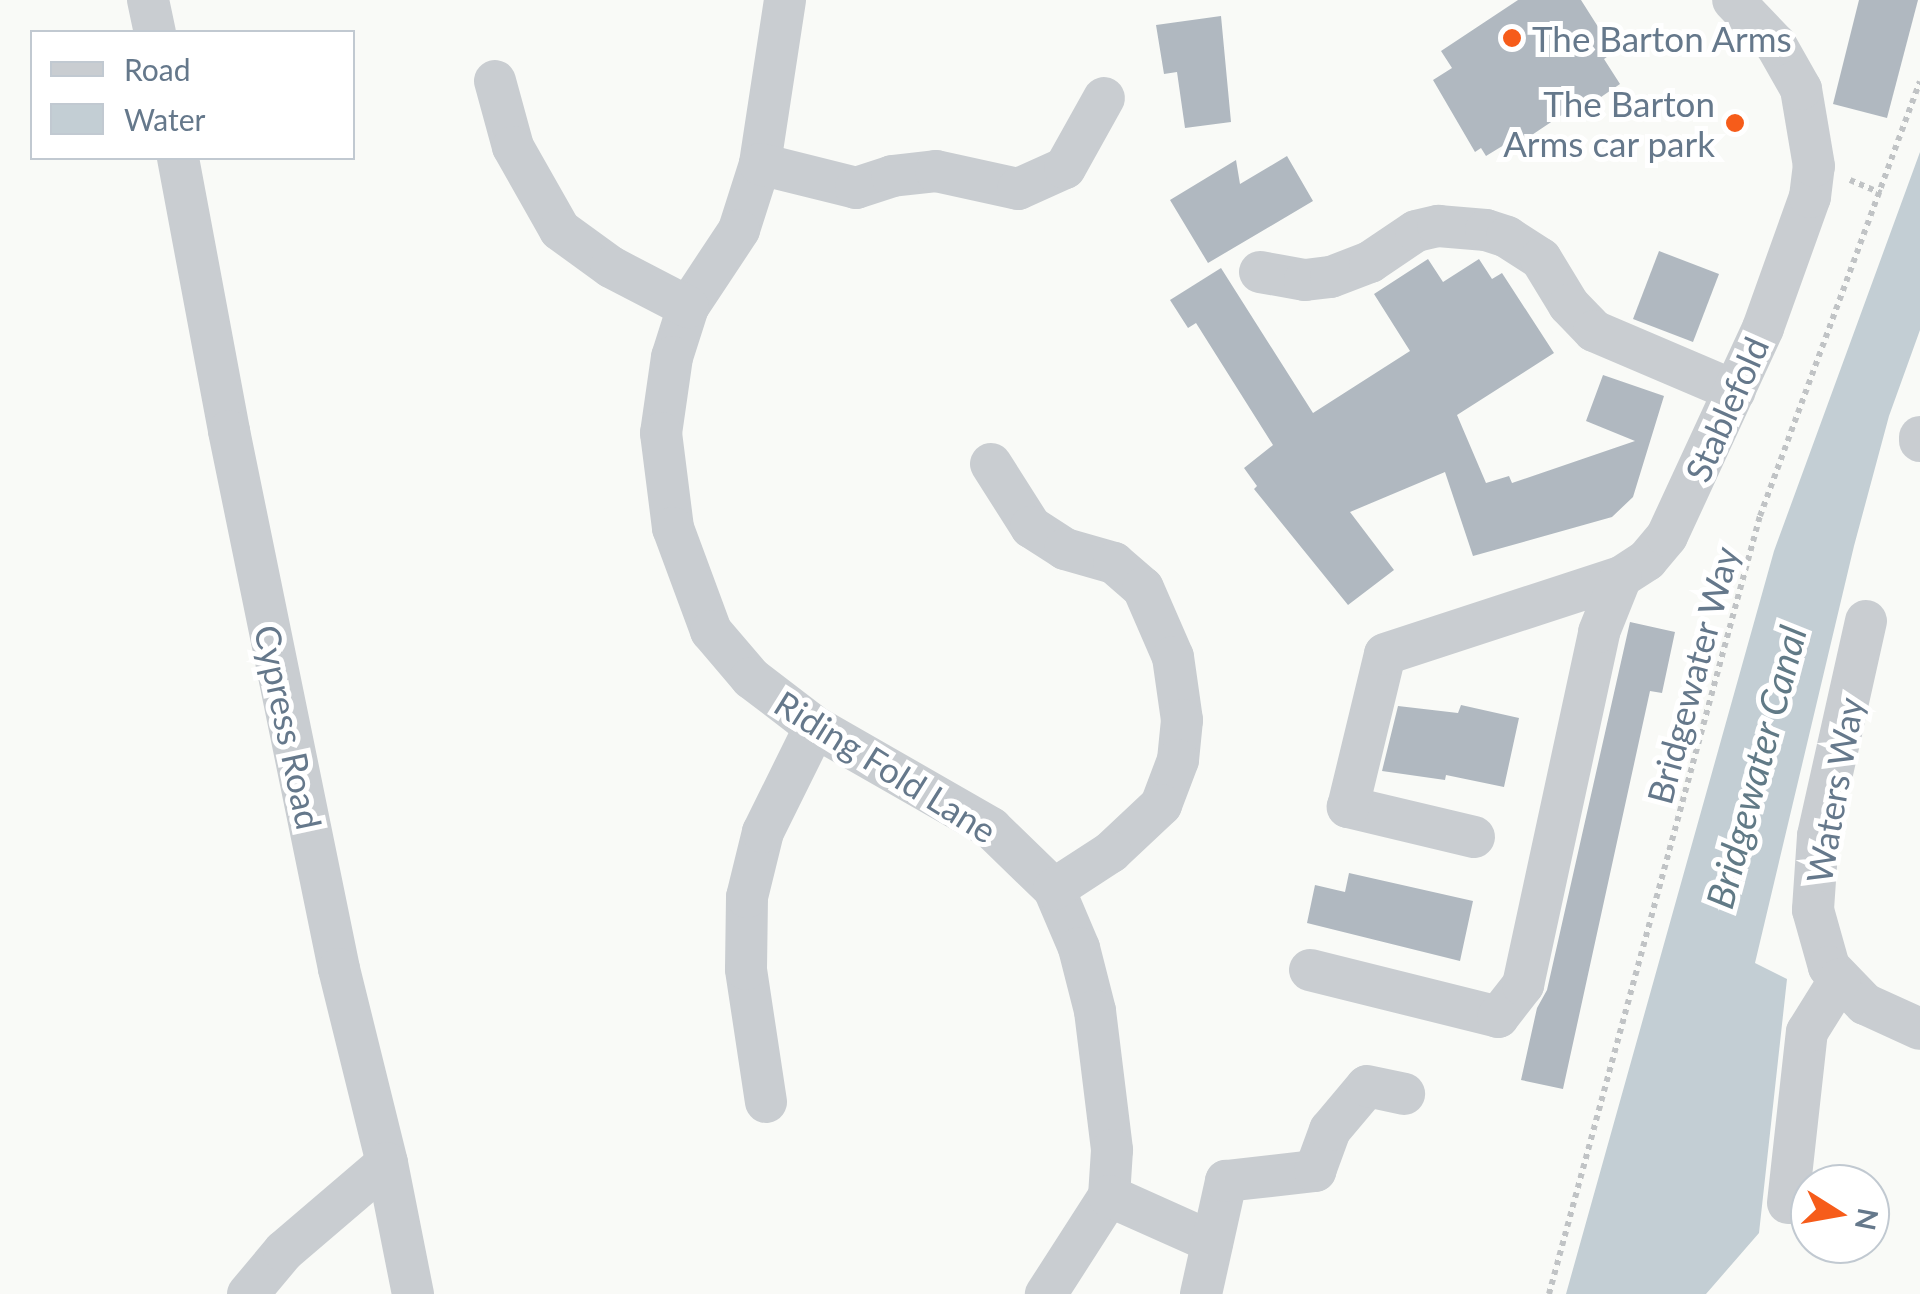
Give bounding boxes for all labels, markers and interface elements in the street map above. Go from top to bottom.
place label: The Barton Arms [1532,17,1793,59]
marker: The Barton Arms [1501,27,1523,49]
legend [30,30,355,160]
text: Road [124,51,191,87]
place label: The Barton Arms car park [1502,82,1715,164]
text: Water [124,101,206,137]
marker: The Barton Arms car park [1724,112,1746,134]
street label: Stablefold [1676,330,1776,488]
street label: Bridgewater Way [1637,541,1747,809]
street label: Cypress Road [247,621,331,833]
water label: Bridgewater Canal [1696,621,1816,913]
street label: Riding Fold Lane [768,681,1004,851]
street label: Waters Way [1797,694,1871,886]
north arrow [1790,1164,1890,1264]
text: N [1849,1206,1886,1233]

